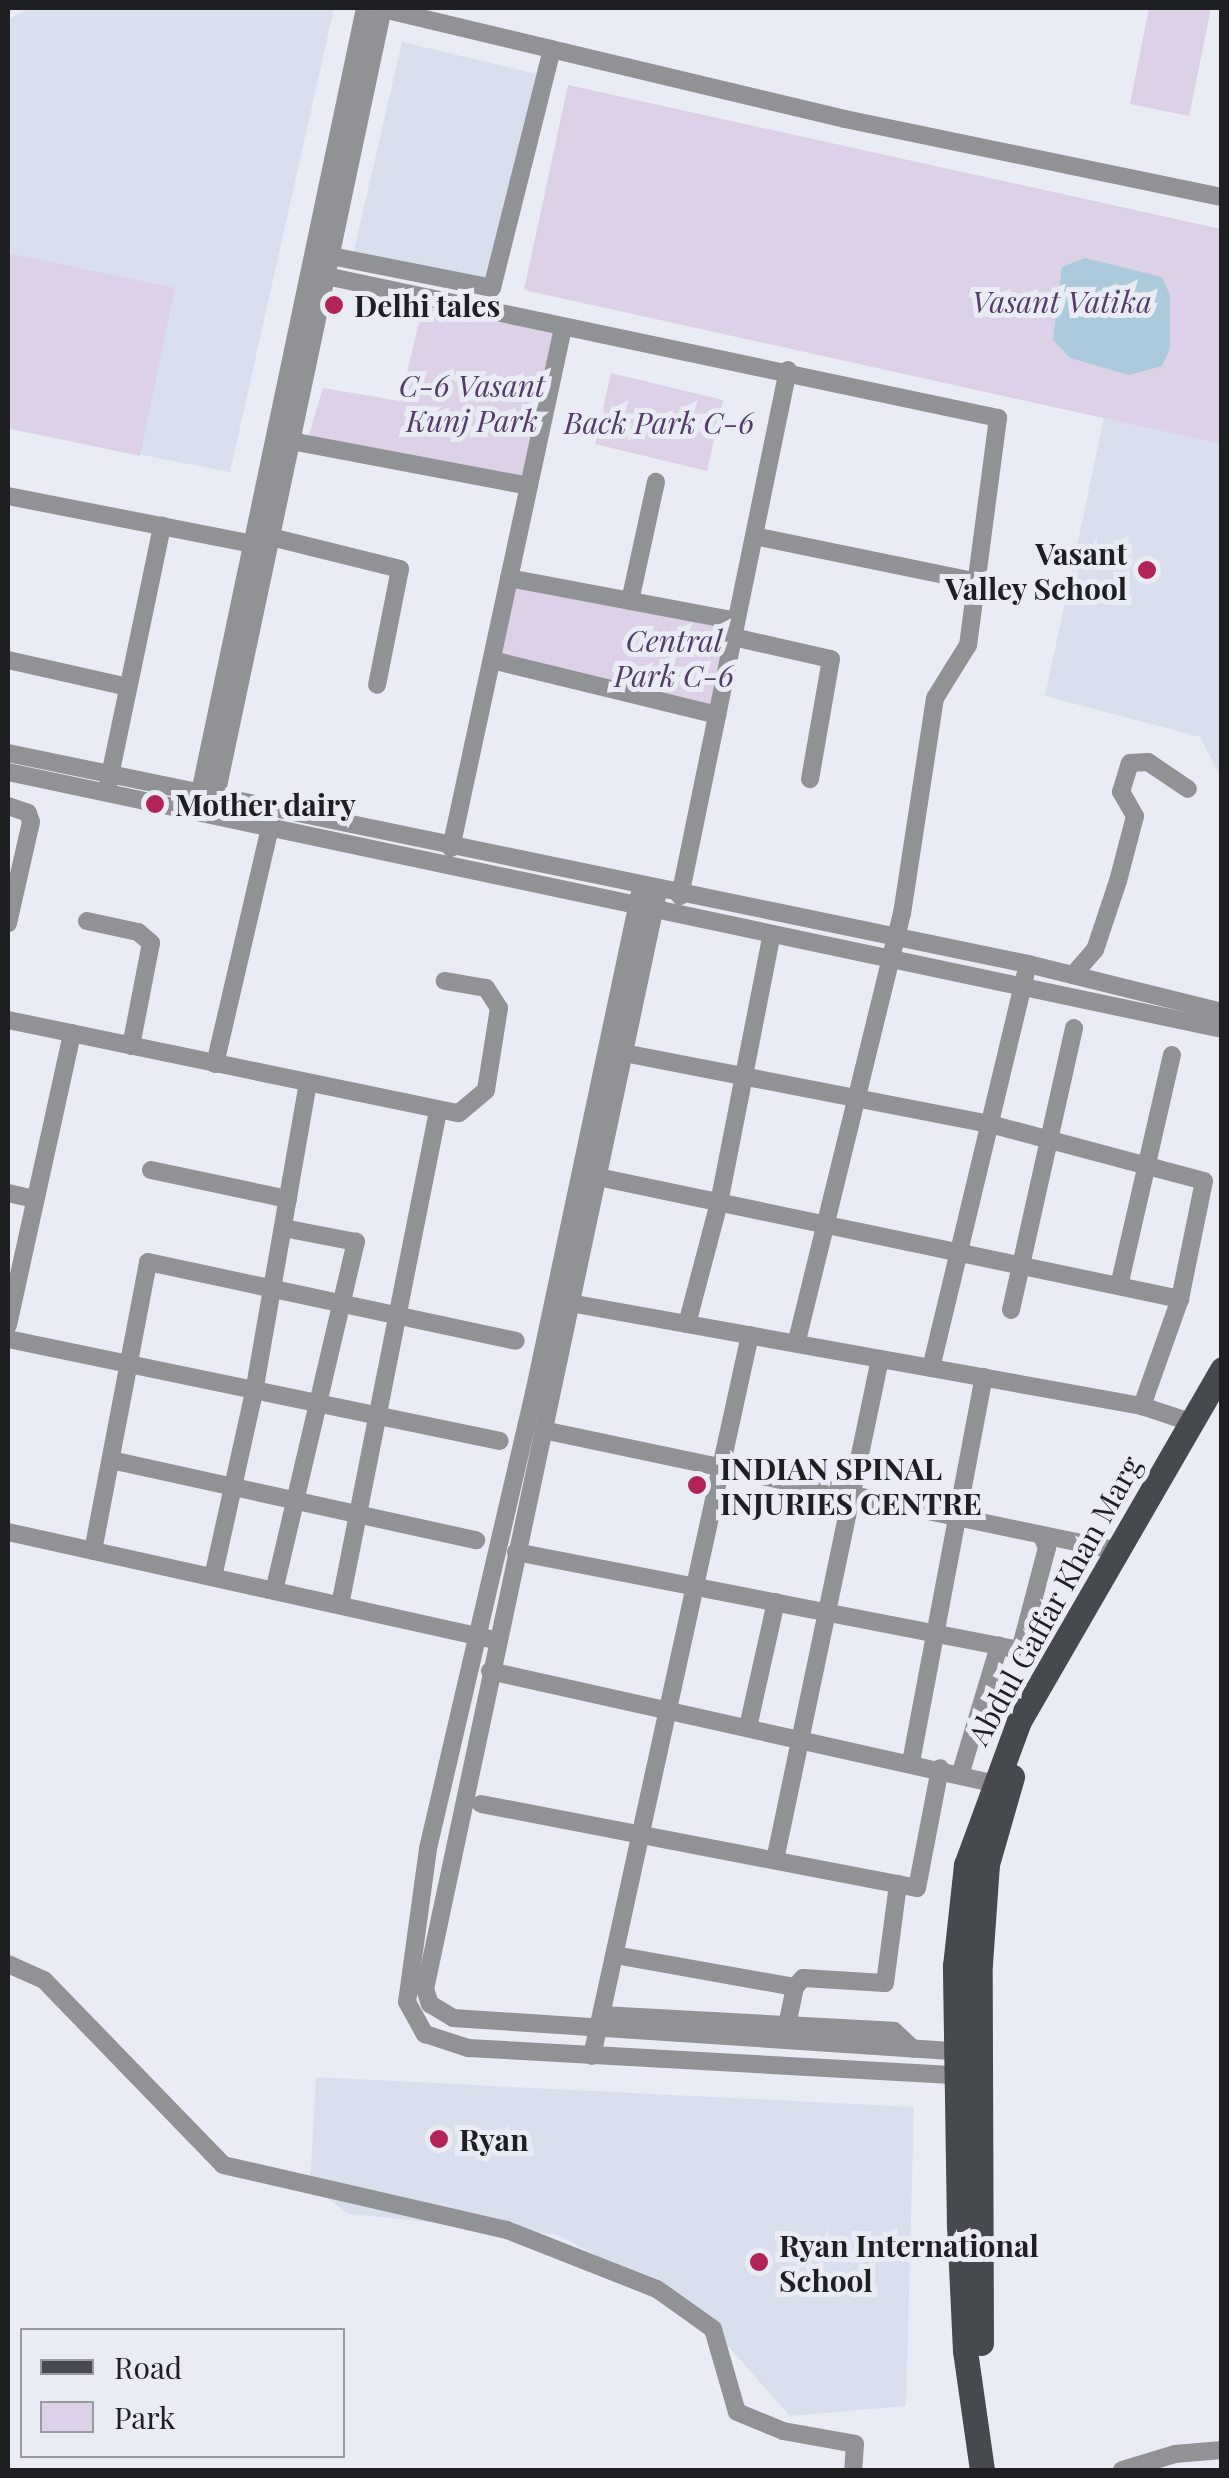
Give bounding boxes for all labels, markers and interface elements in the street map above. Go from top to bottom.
park label: Vasant Vatika [972,283,1152,319]
place label: Delhi tales [354,287,501,323]
marker: Delhi tales [323,294,345,316]
park label: C-6 Vasant Kunj Park [399,367,545,438]
park label: Back Park C-6 [564,404,754,440]
place label: Vasant Valley School [944,535,1127,606]
marker: Vasant Valley School [1136,559,1158,581]
park label: Central Park C-6 [614,622,734,692]
place label: Mother dairy [175,786,356,822]
marker: Mother dairy [144,793,166,815]
street label: Abdul Gaffar Khan Marg [959,1449,1149,1751]
place label: INDIAN SPINAL INJURIES CENTRE [720,1450,982,1520]
marker: INDIAN SPINAL INJURIES CENTRE [684,1472,710,1498]
place label: Ryan [459,2121,529,2157]
marker: Ryan [428,2128,450,2150]
place label: Ryan International School [779,2227,1039,2298]
marker: Ryan International School [748,2251,770,2273]
legend [20,2328,345,2458]
text: Road [114,2347,182,2387]
text: Park [114,2397,176,2437]

